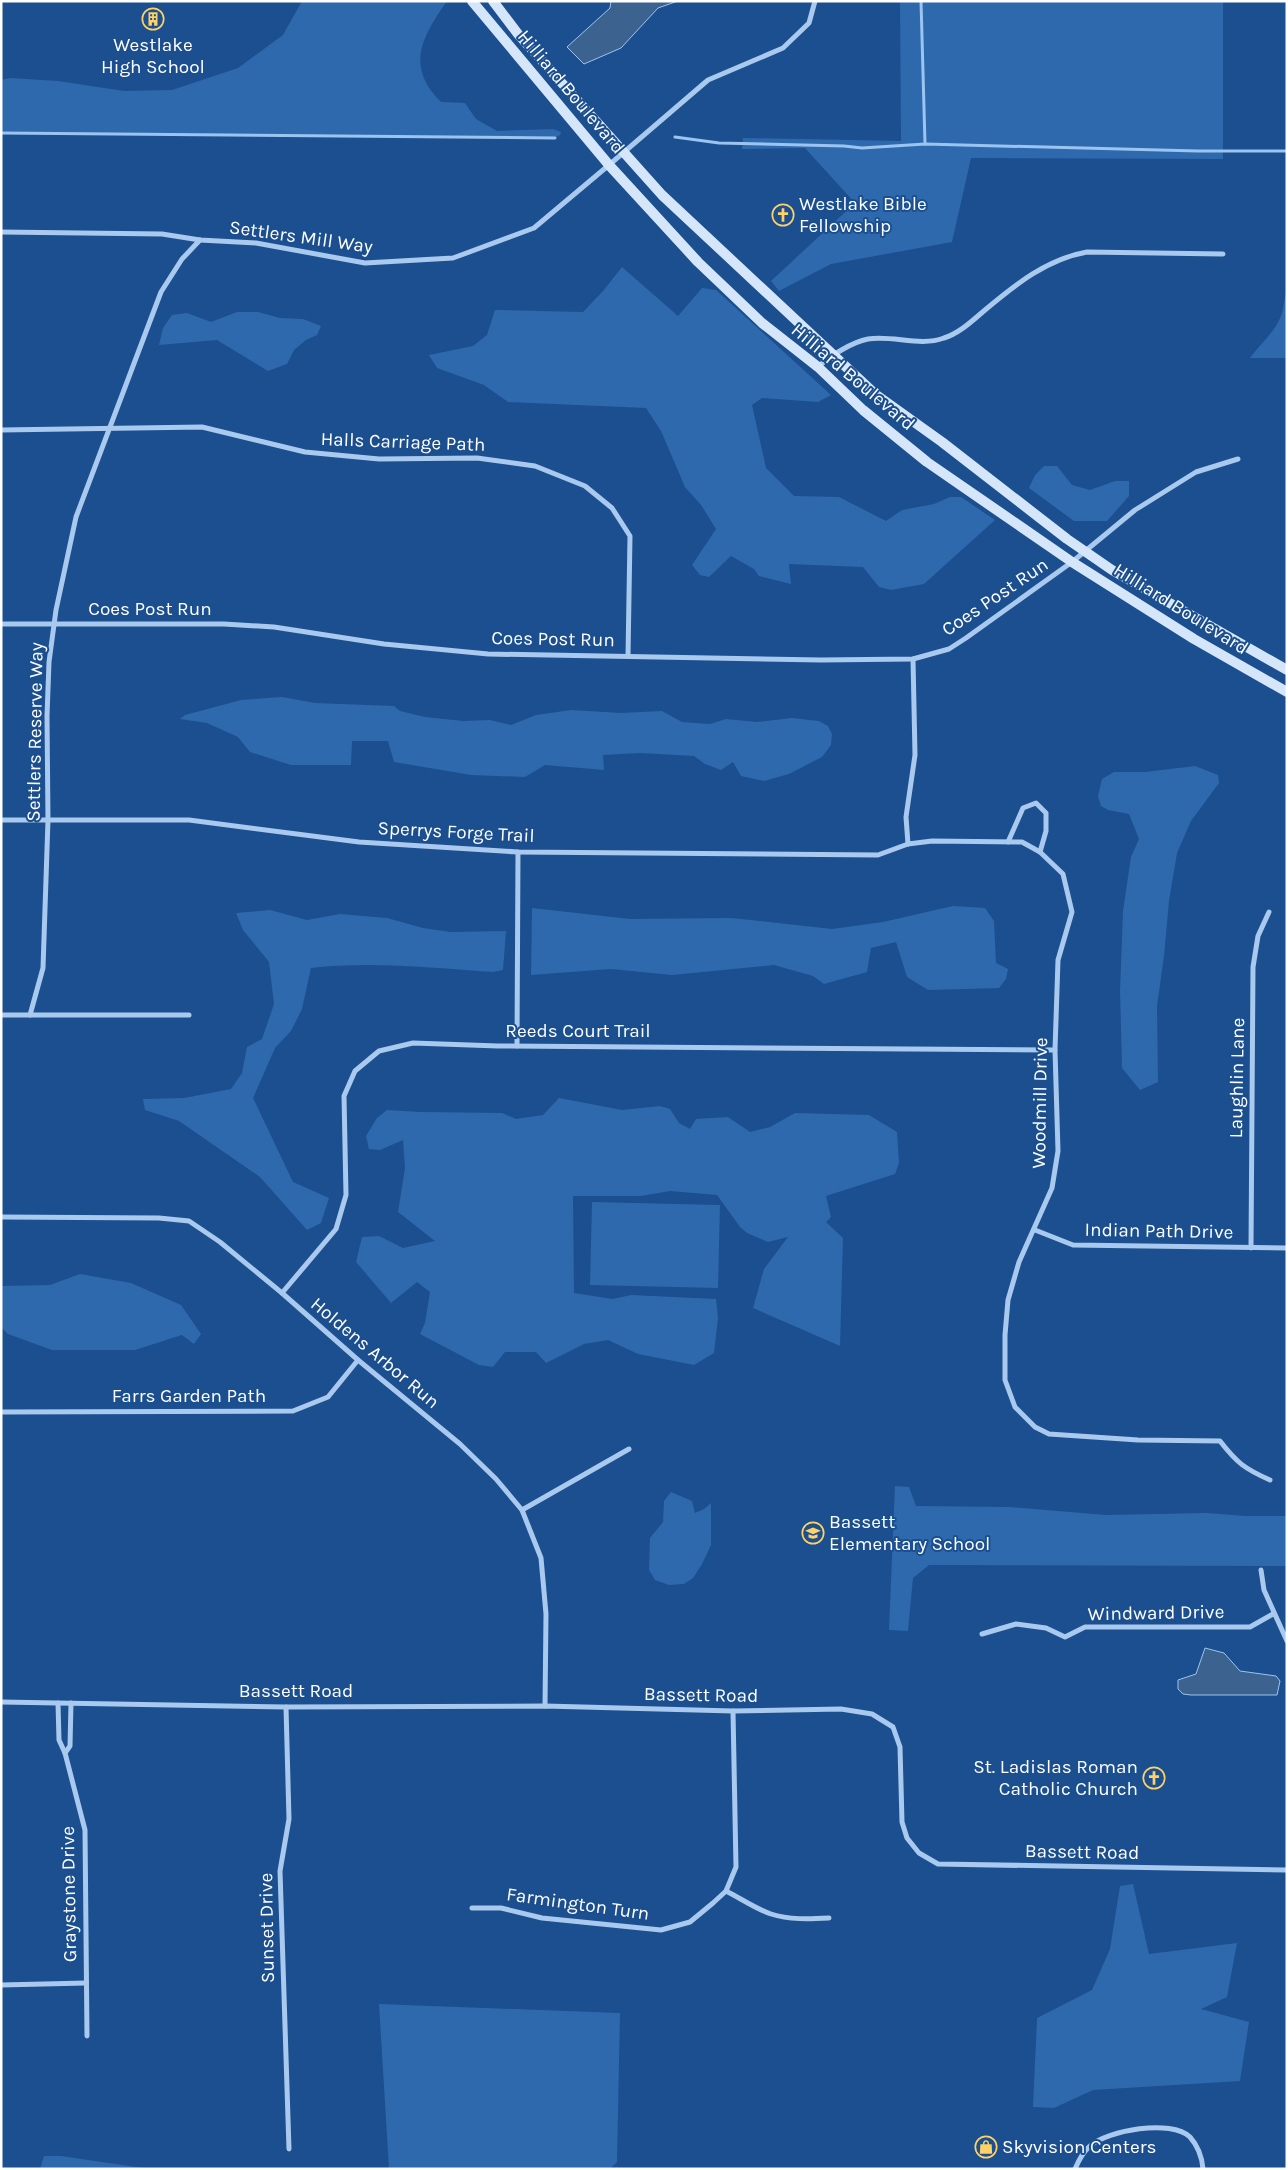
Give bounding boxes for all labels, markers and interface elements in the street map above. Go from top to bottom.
building icon: Westlake High School [141,7,165,31]
street label: Hilliard Boulevard [513,26,629,158]
place label: Westlake High School [101,34,205,78]
place label: Westlake Bible Fellowship [799,193,927,237]
church icon: Westlake Bible Fellowship [771,203,795,227]
street label: Settlers Mill Way [228,216,374,258]
street label: Hilliard Boulevard [787,319,919,435]
street label: Halls Carriage Path [320,428,486,456]
street label: Coes Post Run [938,553,1052,641]
street label: Hilliard Boulevard [1110,559,1252,659]
street label: Coes Post Run [88,598,212,620]
street label: Coes Post Run [491,627,615,651]
street label: Settlers Reserve Way [22,642,48,822]
street label: Sperrys Forge Trail [377,817,535,847]
street label: Laughlin Lane [1225,1018,1249,1138]
street label: Reeds Court Trail [505,1020,651,1042]
street label: Woodmill Drive [1028,1037,1052,1169]
street label: Indian Path Drive [1085,1219,1233,1243]
street label: Holdens Arbor Run [306,1293,444,1413]
street label: Farrs Garden Path [112,1385,266,1407]
place label: Bassett Elementary School [829,1511,990,1555]
school or university icon: Bassett Elementary School [801,1521,825,1545]
street label: Windward Drive [1088,1601,1224,1625]
street label: Bassett Road [239,1680,353,1702]
street label: Bassett Road [644,1683,758,1707]
place label: St. Ladislas Roman Catholic Church [973,1756,1138,1800]
church icon: St. Ladislas Roman Catholic Church [1142,1766,1166,1790]
street label: Graystone Drive [57,1826,81,1962]
street label: Bassett Road [1025,1840,1139,1864]
street label: Sunset Drive [255,1873,279,1983]
street label: Farmington Turn [505,1883,651,1925]
shop icon: Skyvision Centers [974,2135,998,2159]
place label: Skyvision Centers [1002,2136,1157,2158]

